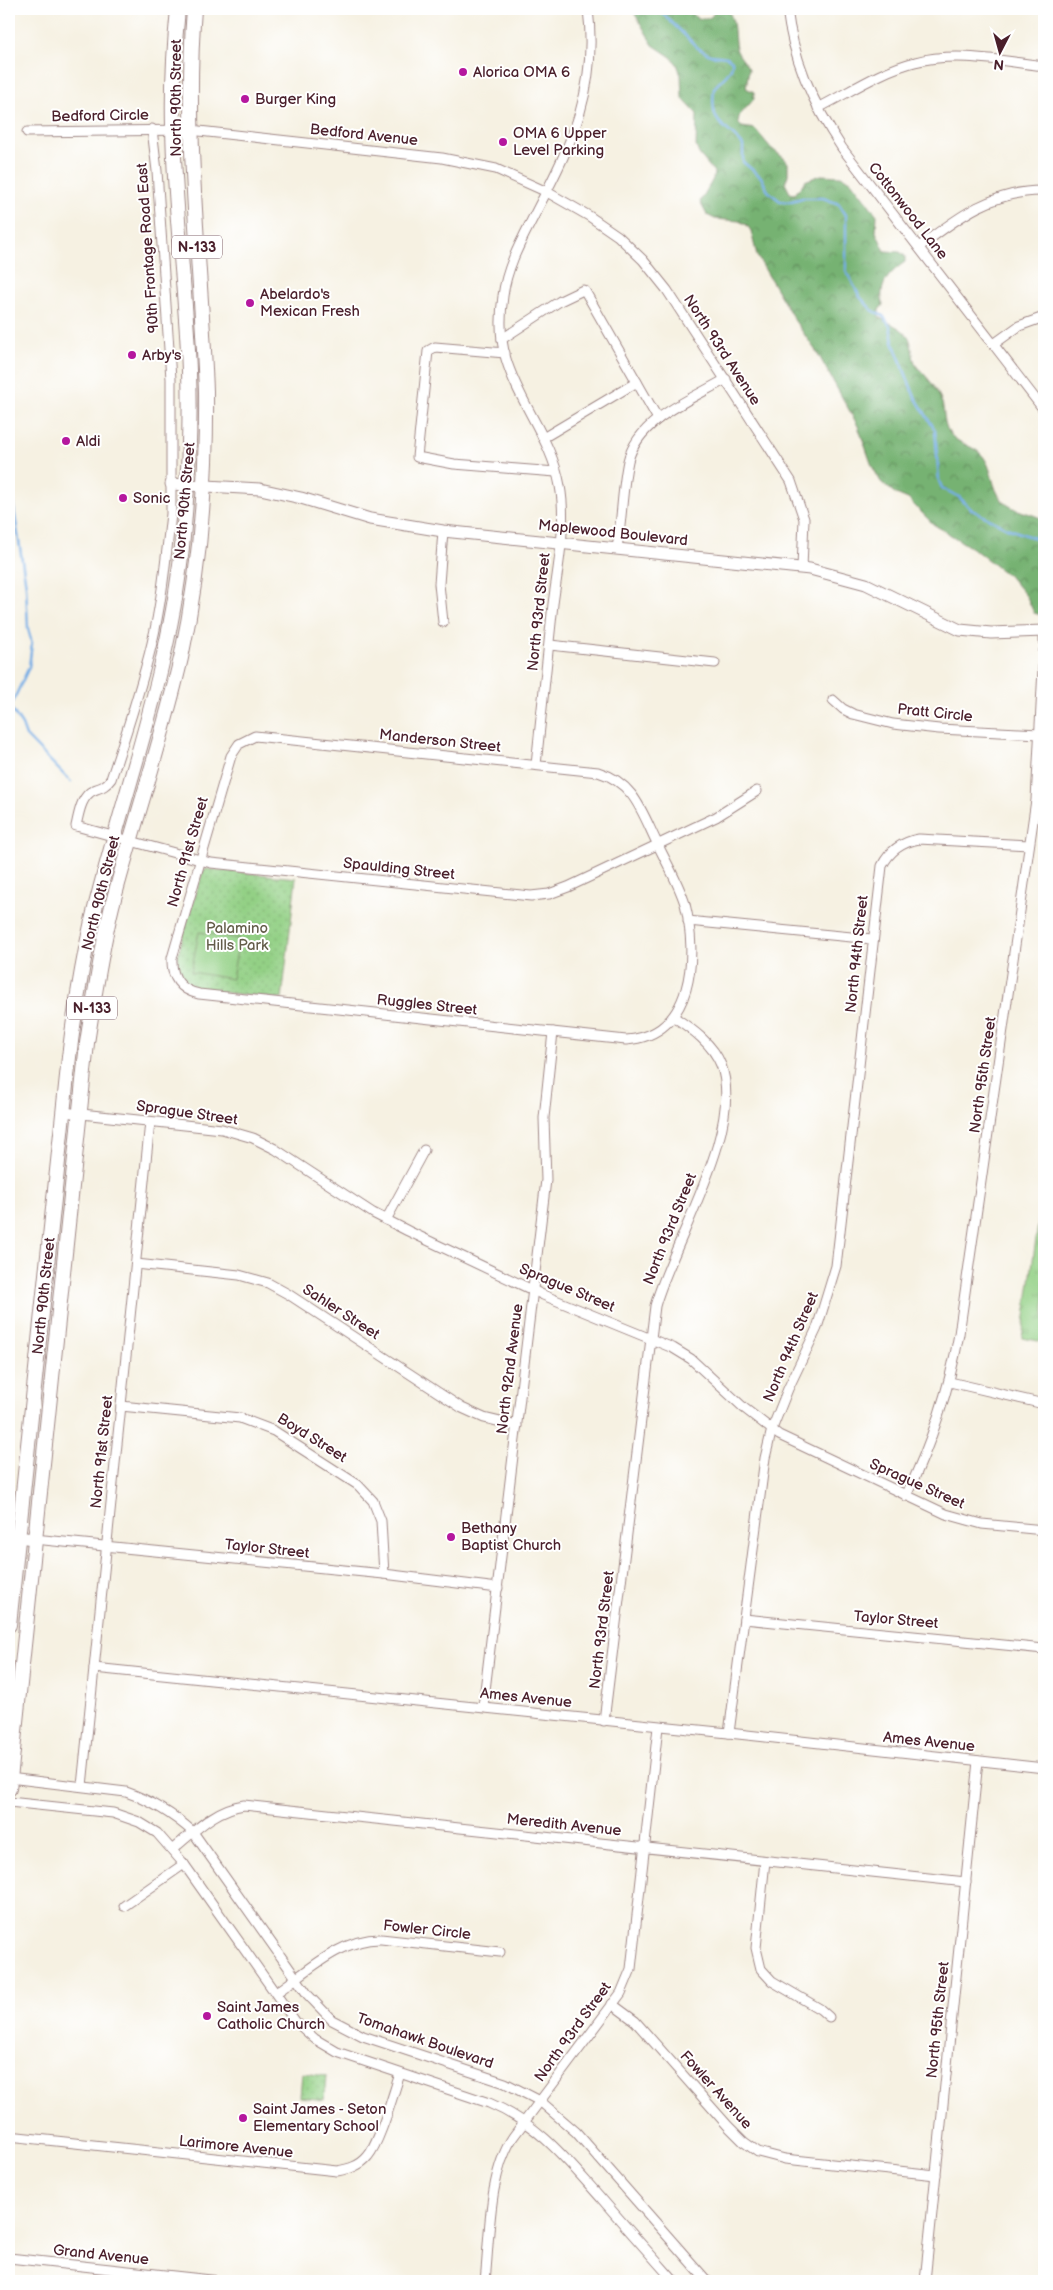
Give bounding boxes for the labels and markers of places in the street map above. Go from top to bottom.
place label: Alorica OMA 6 [473,63,570,82]
marker: Alorica OMA 6 [457,66,469,78]
place label: Burger King [255,90,336,109]
marker: Burger King [239,93,251,105]
place label: OMA 6 Upper Level Parking [513,124,607,160]
marker: OMA 6 Upper Level Parking [497,136,509,148]
place label: Abelardo's Mexican Fresh [260,285,360,321]
marker: Abelardo's Mexican Fresh [244,297,256,309]
place label: Arby's [142,346,182,365]
marker: Arby's [126,349,138,361]
place label: Aldi [76,432,101,451]
marker: Aldi [60,435,72,447]
place label: Sonic [133,489,171,508]
marker: Sonic [117,492,129,504]
place label: Bethany Baptist Church [461,1519,561,1555]
marker: Bethany Baptist Church [445,1531,457,1543]
place label: Saint James Catholic Church [217,1998,325,2034]
marker: Saint James Catholic Church [201,2010,213,2022]
place label: Saint James - Seton Elementary School [253,2100,386,2136]
marker: Saint James - Seton Elementary School [237,2112,249,2124]

